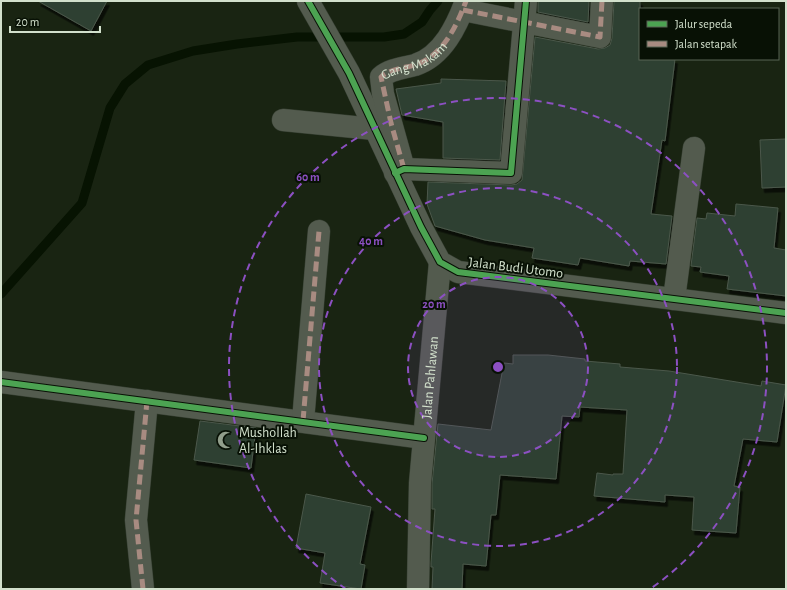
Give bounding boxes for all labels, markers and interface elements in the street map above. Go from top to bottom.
scale bar [10,8,100,34]
legend [639,8,779,60]
text: 20 m [16,16,39,28]
text: Jalur sepeda [675,18,733,30]
text: Jalan setapak [675,38,738,50]
street label: Gang Makam [379,39,450,83]
text: 60 m [296,171,320,183]
text: 40 m [359,235,383,247]
street label: Jalan Budi Utomo [468,255,564,281]
text: 20 m [422,298,446,310]
street label: Jalan Pahlawan [420,336,441,420]
centre of rings [491,360,505,374]
place label: Mushollah Al-Ihklas [239,426,297,456]
mosque icon: Mushollah Al-Ihklas [216,430,236,450]

